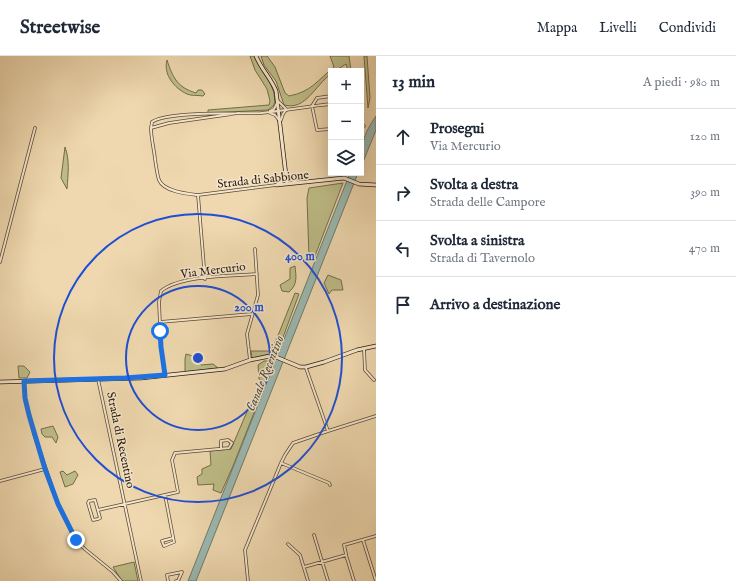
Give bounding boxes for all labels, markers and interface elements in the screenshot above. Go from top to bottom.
text: Streetwise [20,16,100,40]
text: Mappa [537,19,577,37]
text: Livelli [599,19,637,37]
text: Condividi [659,19,716,37]
map controls [328,68,364,176]
button: + [328,68,364,104]
text: 13 min [392,72,435,93]
text: A piedi · 980 m [643,74,720,91]
button: − [328,104,364,140]
text: Prosegui [430,119,484,138]
icon: ahead [392,126,414,148]
text: 120 m [690,128,720,145]
text: Via Mercurio [430,138,501,155]
button: layers [328,140,364,176]
street label: Strada di Sabbione [217,167,310,192]
text: Svolta a destra [430,175,518,194]
icon: right [392,182,414,204]
text: 390 m [690,184,720,201]
text: Strada delle Campore [430,194,545,211]
text: Svolta a sinistra [430,231,525,250]
icon: left [392,238,414,260]
text: 470 m [689,240,720,257]
text: 400 m [285,249,316,264]
text: Strada di Tavernolo [430,250,535,267]
street label: Via Mercurio [179,259,247,282]
icon: arrive [392,294,414,316]
text: Arrivo a destinazione [430,295,560,314]
text: 200 m [234,300,264,315]
route start [151,322,169,340]
water label: Canale Recentino [242,333,288,414]
centre of rings [191,351,205,365]
street label: Strada di Recentino [103,391,138,490]
route end [67,531,85,549]

